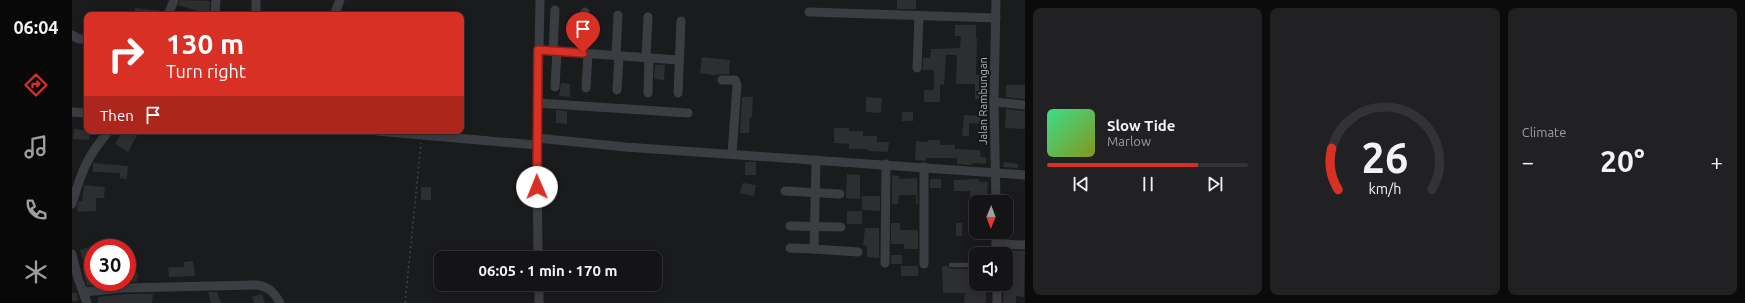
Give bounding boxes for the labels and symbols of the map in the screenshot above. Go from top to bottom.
pin [566,12,600,53]
street label: Jalan Rambungan [977,57,989,145]
position arrow [516,166,558,208]
north arrow [969,195,1013,239]
speed limit sign: 30 [84,239,136,291]

